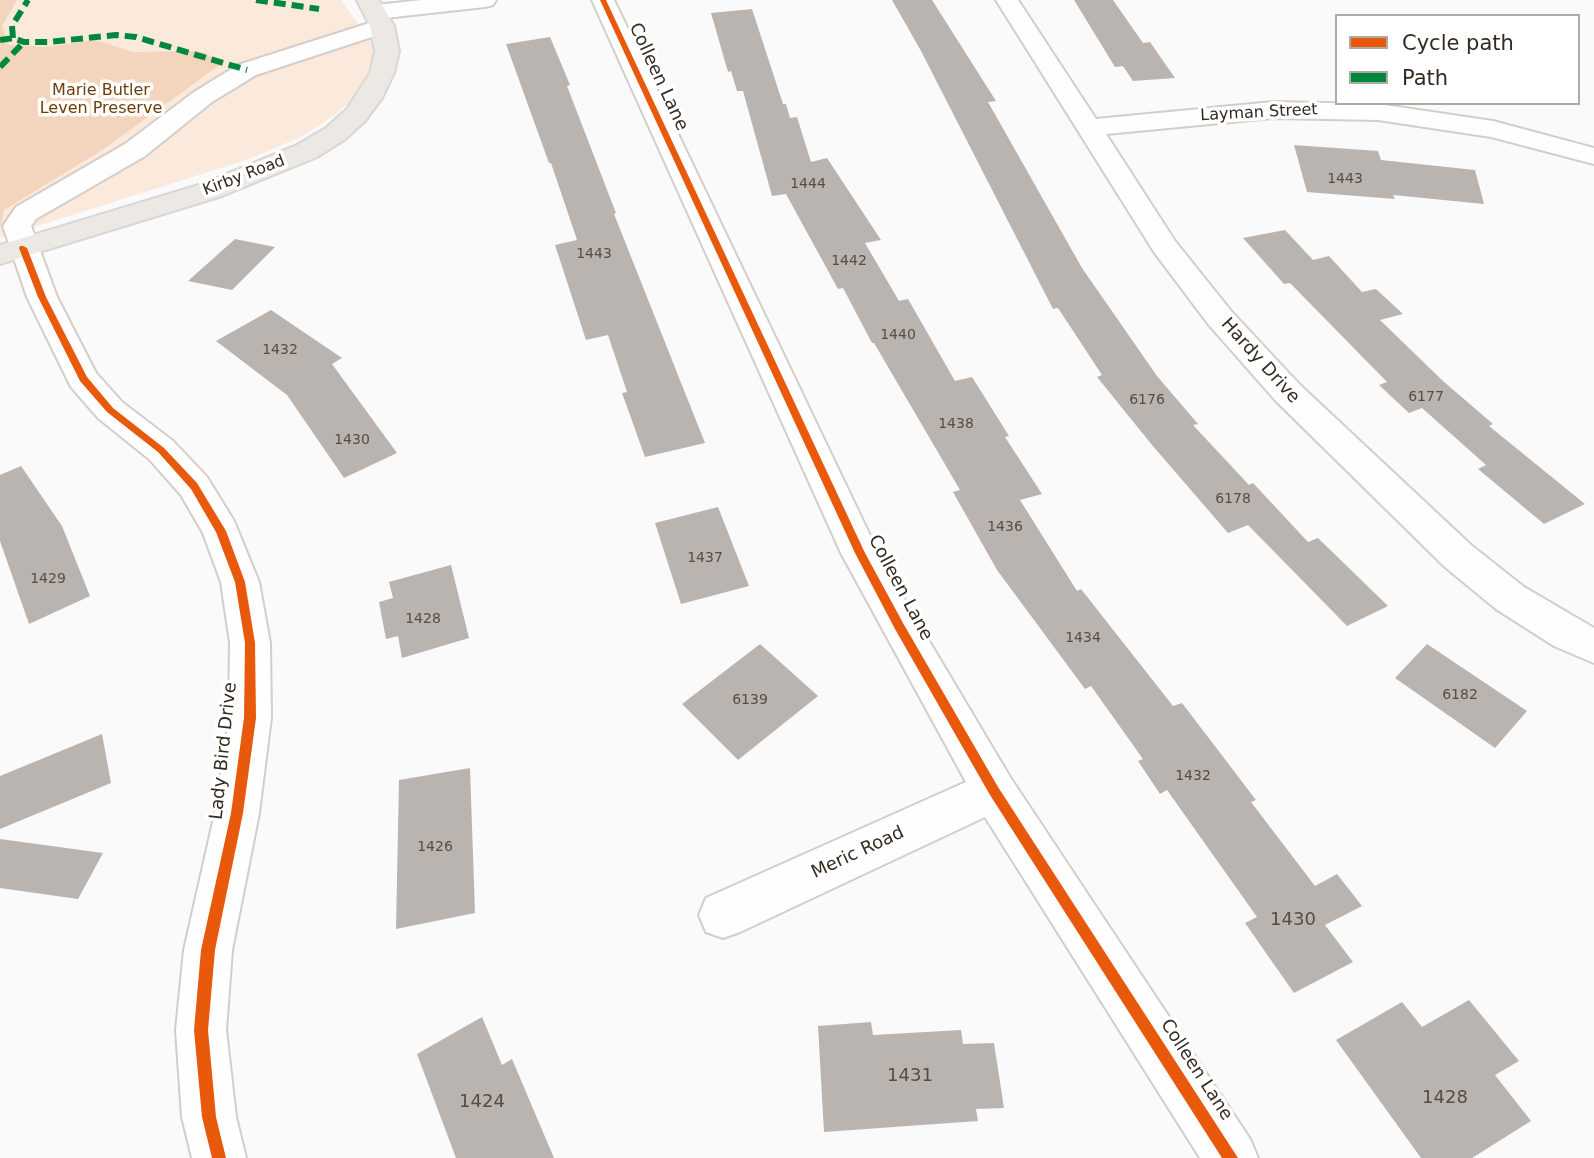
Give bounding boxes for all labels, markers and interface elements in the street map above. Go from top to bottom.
legend [1335,14,1580,105]
street label: Colleen Lane [624,20,692,134]
text: Cycle path [1402,31,1514,55]
text: Path [1402,66,1448,90]
park label: Marie Butler Leven Preserve [40,81,162,119]
street label: Layman Street [1200,100,1318,126]
street label: Kirby Road [200,152,288,200]
house number: 1443 [1327,171,1363,187]
house number: 1444 [790,176,826,192]
house number: 1443 [576,246,612,262]
house number: 1442 [831,253,867,269]
street label: Hardy Drive [1216,314,1304,408]
house number: 1440 [880,327,916,343]
house number: 1432 [262,342,298,358]
house number: 6177 [1408,389,1444,405]
house number: 6176 [1129,392,1165,408]
house number: 1438 [938,416,974,432]
house number: 1430 [334,432,370,448]
house number: 6178 [1215,491,1251,507]
house number: 1436 [987,519,1023,535]
street label: Colleen Lane [863,532,937,644]
house number: 1437 [687,550,723,566]
house number: 1429 [30,571,66,587]
house number: 1428 [405,611,441,627]
house number: 1434 [1065,630,1101,646]
street label: Lady Bird Drive [206,681,242,821]
house number: 6182 [1442,687,1478,703]
house number: 6139 [732,692,768,708]
house number: 1432 [1175,768,1211,784]
street label: Meric Road [808,822,908,884]
house number: 1426 [417,839,453,855]
house number: 1430 [1270,909,1316,931]
street label: Colleen Lane [1155,1015,1237,1125]
house number: 1431 [887,1065,933,1087]
house number: 1428 [1422,1087,1468,1109]
house number: 1424 [459,1091,505,1113]

